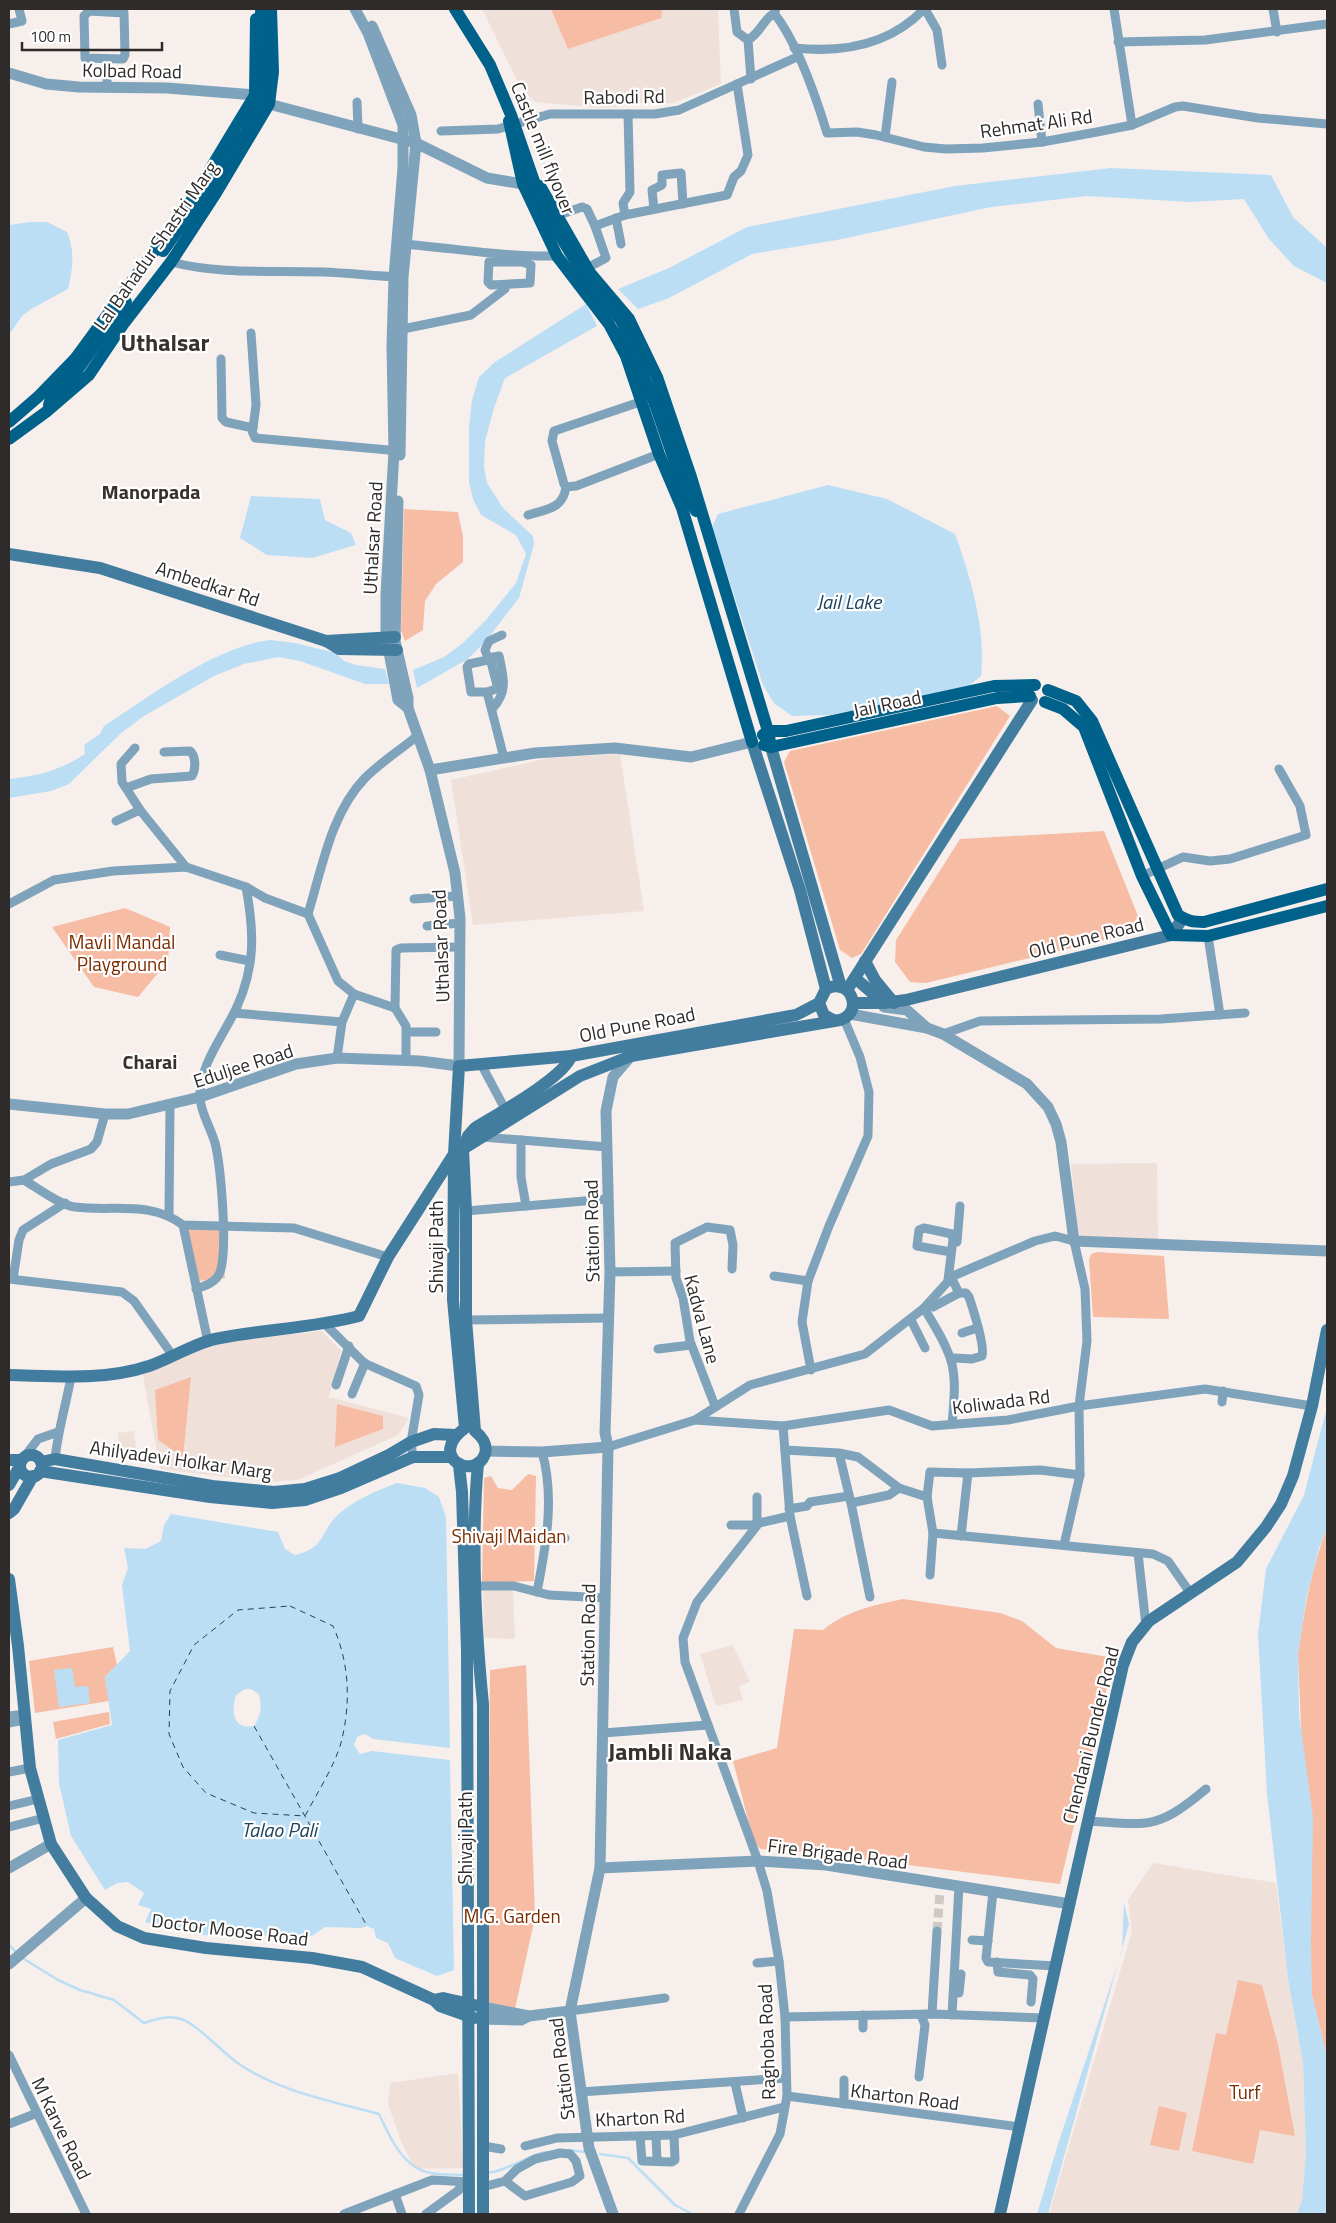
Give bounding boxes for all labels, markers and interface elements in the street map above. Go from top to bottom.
scale bar [22,20,162,52]
text: 100 m [30,25,71,48]
street label: Kolbad Road [82,55,182,85]
street label: Castle mill flyover [504,77,584,219]
street label: Rabodi Rd [583,81,665,111]
street label: Rehmat Ali Rd [978,101,1094,145]
street label: Lal Bahadur Shastri Marg [85,154,225,336]
district label: Uthalsar [121,324,210,360]
district label: Manorpada [102,476,200,507]
street label: Uthalsar Road [355,481,389,595]
street label: Ambedkar Rd [152,553,264,613]
water label: Jail Lake [817,586,883,617]
street label: Jail Road [850,682,924,724]
street label: Uthalsar Road [424,889,456,1003]
street label: Old Pune Road [1025,909,1147,965]
park label: Mavli Mandal Playground [69,927,175,978]
street label: Old Pune Road [576,999,698,1049]
street label: Eduljee Road [189,1035,297,1095]
district label: Charai [123,1046,177,1077]
street label: Station Road [576,1179,606,1283]
street label: Shivaji Path [421,1200,450,1294]
street label: Kadva Lane [677,1271,729,1367]
street label: Koliwada Rd [950,1381,1052,1421]
street label: Ahilyadevi Holkar Marg [88,1432,274,1486]
park label: Shivaji Maidan [451,1521,567,1550]
street label: Station Road [572,1583,602,1687]
street label: Chendani Bunder Road [1054,1643,1126,1827]
district label: Jambli Naka [608,1733,732,1769]
street label: Shivaji Path [450,1791,479,1885]
water label: Talao Pali [241,1814,320,1845]
street label: Fire Brigade Road [766,1830,910,1876]
park label: M.G. Garden [463,1901,561,1930]
street label: Doctor Moose Road [150,1905,310,1953]
street label: Raghoba Road [749,1983,783,2101]
street label: Station Road [540,2016,582,2122]
street label: M Karve Road [25,2072,99,2184]
street label: Kharton Road [849,2075,961,2117]
park label: Turf [1229,2077,1261,2106]
street label: Kharton Rd [594,2100,686,2134]

